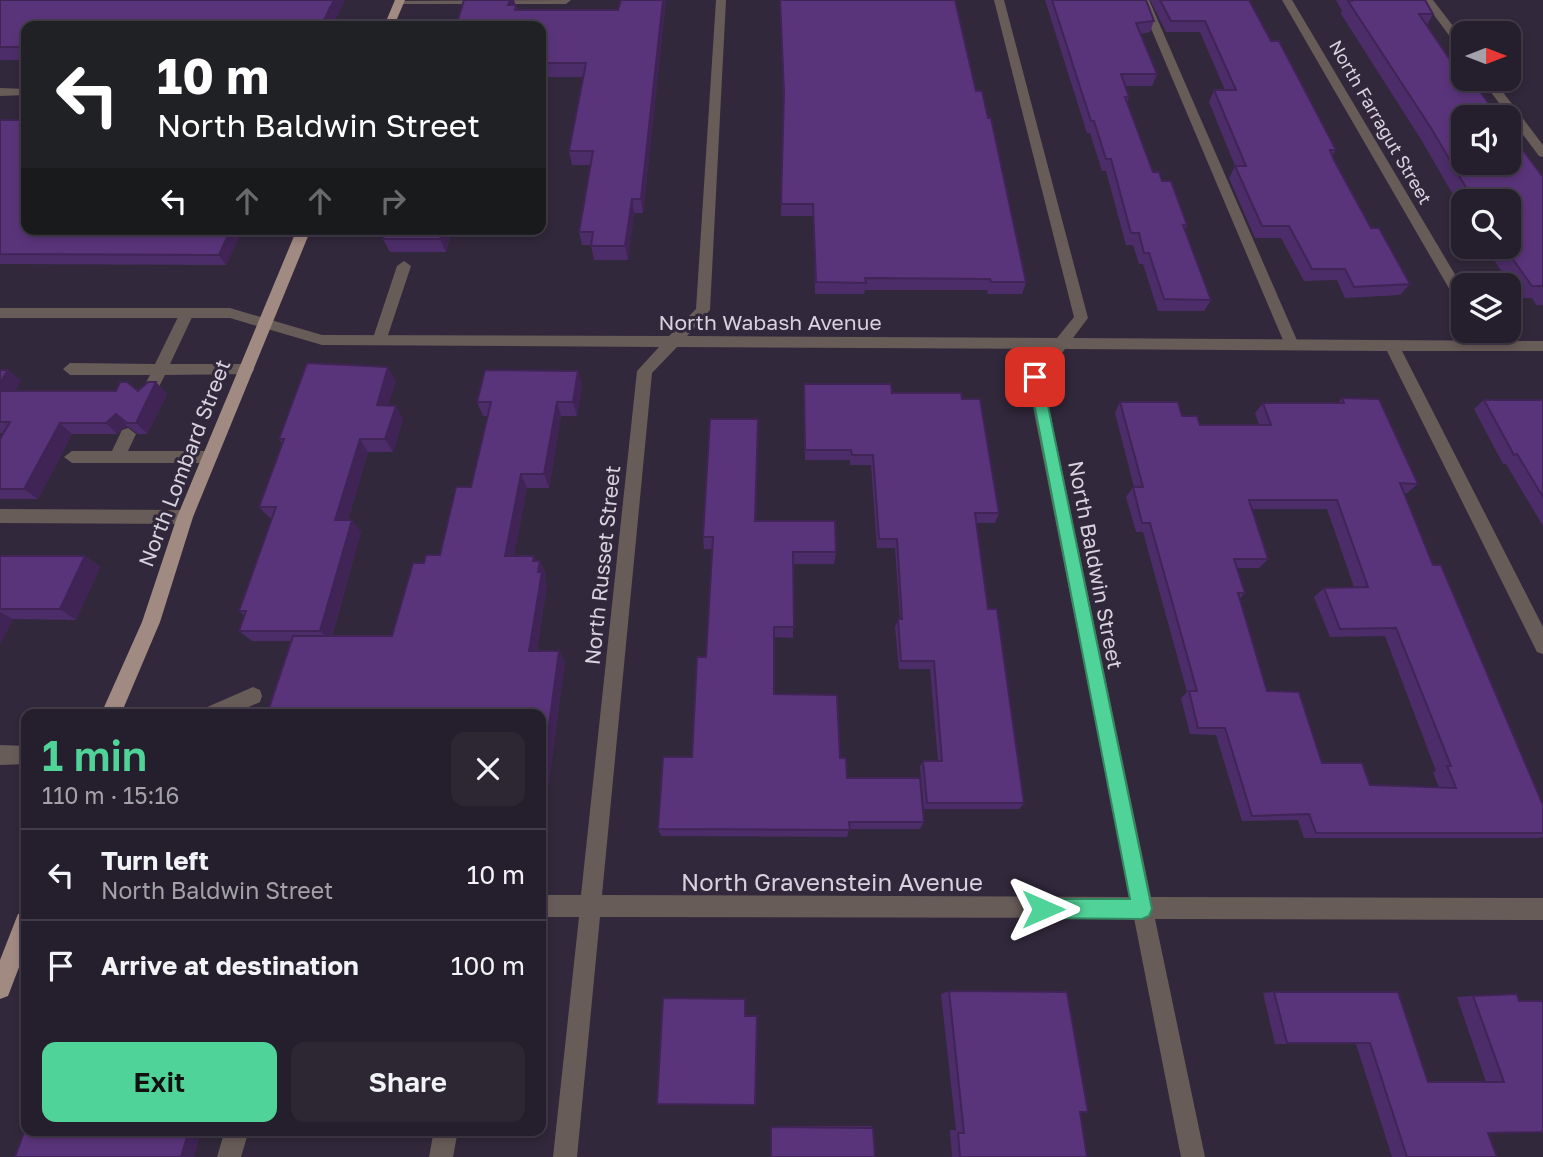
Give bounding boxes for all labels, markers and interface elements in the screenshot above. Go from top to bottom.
north arrow [1451,21,1521,91]
map controls [1451,21,1521,343]
street label: North Farragut Street [1325,36,1437,208]
text: 10 m [157,46,269,105]
icon: left [42,49,133,140]
button: sound [1451,105,1521,175]
text: North Baldwin Street [157,106,480,144]
icon: left [155,182,193,220]
icon: ahead [228,182,266,220]
icon: ahead [301,182,339,220]
icon: right [374,182,412,220]
button: search [1451,189,1521,259]
button: layers [1451,273,1521,343]
street label: North Wabash Avenue [658,309,882,335]
pin [1005,347,1065,407]
street label: North Lombard Street [132,356,236,570]
icon: arrive [1016,358,1054,396]
street label: North Baldwin Street [1063,458,1129,672]
street label: North Russet Street [579,464,625,666]
text: 1 min [42,730,147,780]
button: close [451,732,525,806]
text: 110 m · 15:16 [42,781,180,809]
text: Turn left [101,845,209,876]
icon: left [42,856,80,894]
text: 10 m [467,859,525,890]
street label: North Gravenstein Avenue [681,867,983,896]
position arrow [1006,872,1080,946]
text: North Baldwin Street [101,876,333,904]
icon: arrive [42,947,80,985]
text: Arrive at destination [101,950,359,981]
text: 100 m [451,950,525,981]
button: Exit [42,1042,277,1122]
button: Share [291,1042,525,1122]

